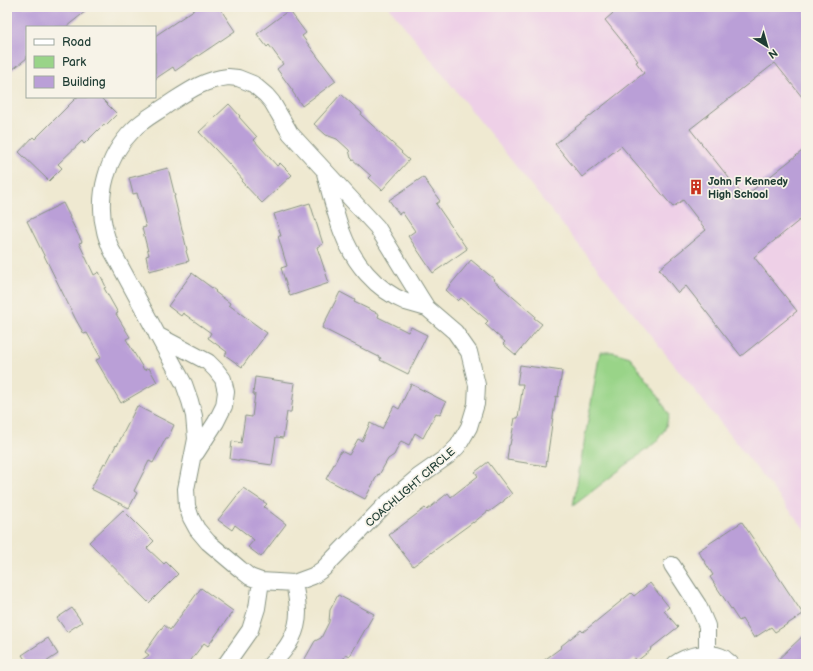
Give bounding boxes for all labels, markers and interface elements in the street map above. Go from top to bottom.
legend [26,26,156,98]
north arrow [747,26,787,66]
text: Road [62,35,91,50]
text: N [766,46,780,61]
text: Park [62,55,86,70]
text: Building [62,75,106,90]
place label: John F Kennedy High School [708,175,788,201]
building icon: John F Kennedy High School [687,178,705,196]
street label: COACHLIGHT CIRCLE [363,445,458,530]

